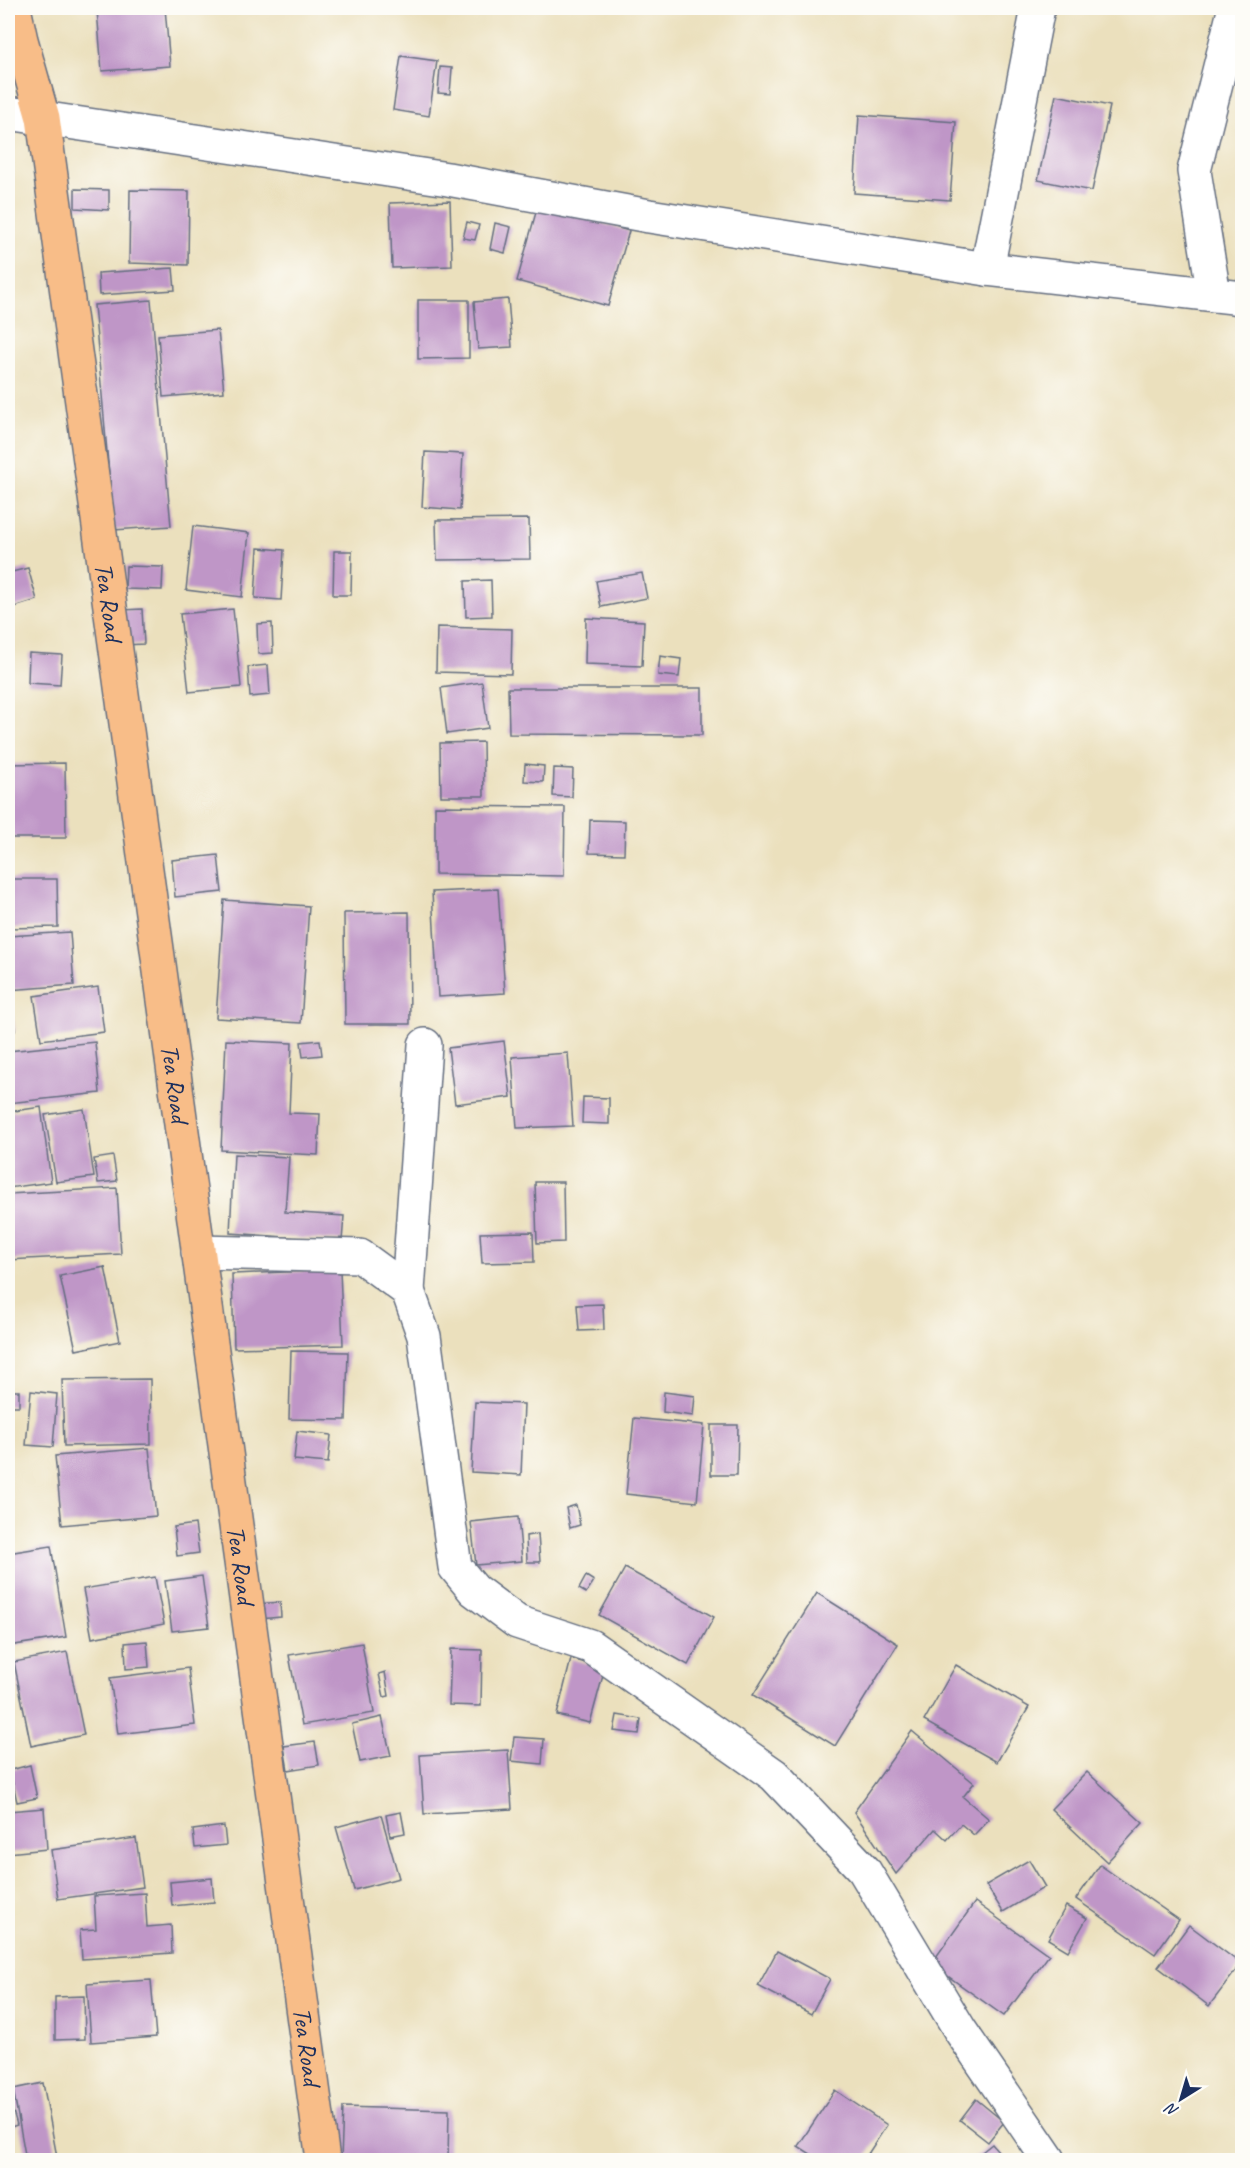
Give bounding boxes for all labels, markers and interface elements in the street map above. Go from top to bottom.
street label: Tea Road [87,561,131,647]
street label: Tea Road [153,1042,197,1128]
street label: Tea Road [219,1524,263,1610]
street label: Tea Road [285,2005,329,2091]
north arrow [1151,2069,1211,2129]
text: N [1160,2097,1183,2121]

